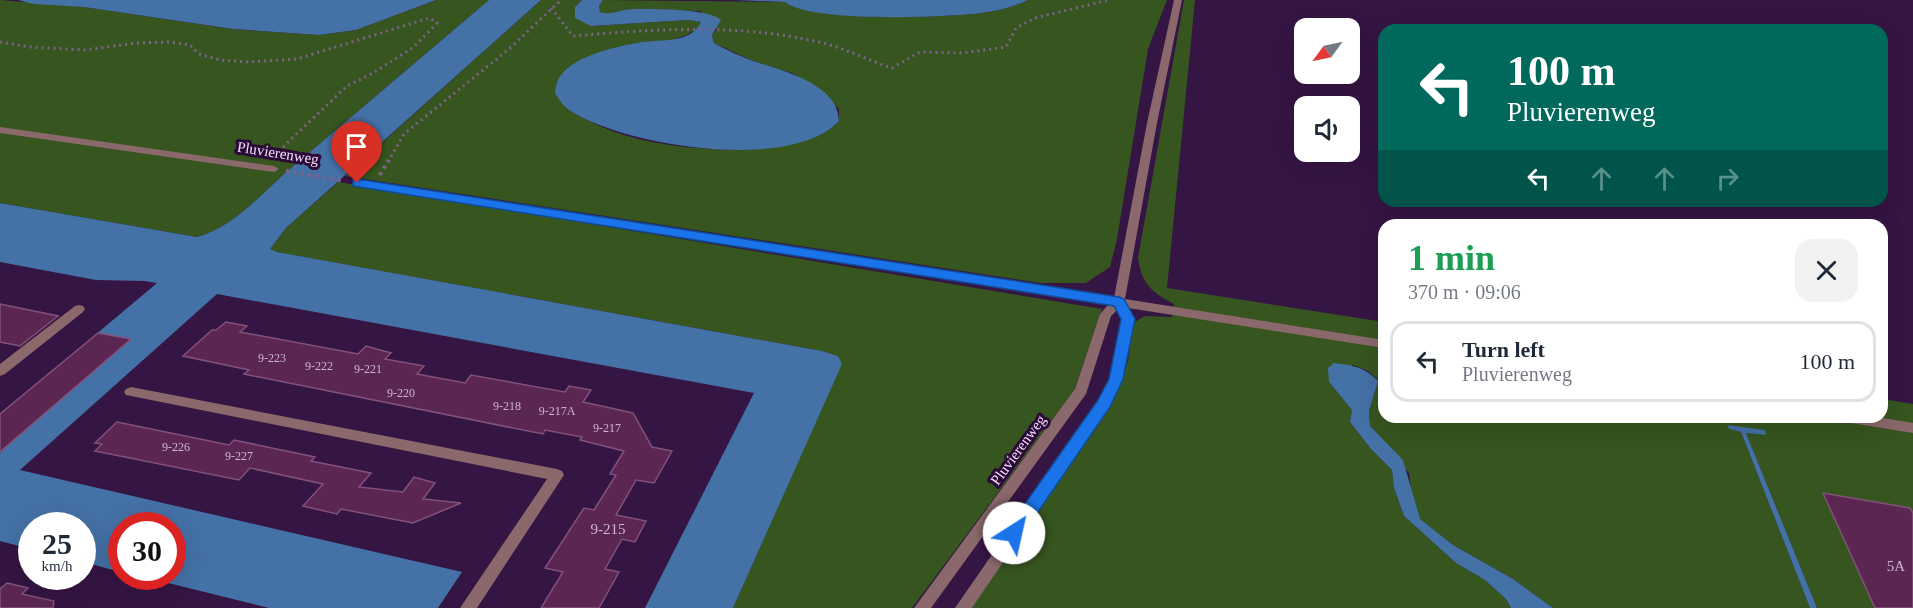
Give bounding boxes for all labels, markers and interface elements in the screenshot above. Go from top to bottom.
north arrow [1294,18,1360,84]
map controls [1294,18,1360,162]
icon: left [1408,48,1486,126]
text: 100 m [1507,48,1616,94]
button: sound [1294,96,1360,162]
text: Pluvierenweg [1507,97,1655,127]
pin [331,121,382,183]
icon: arrive [340,130,373,163]
street label: Pluvierenweg [236,139,320,167]
icon: left [1522,162,1555,195]
icon: ahead [1585,162,1618,195]
icon: ahead [1648,162,1681,195]
icon: right [1711,162,1744,195]
text: 1 min [1408,238,1495,278]
button: close [1795,239,1858,302]
text: 370 m · 09:06 [1408,281,1521,303]
text: Turn left [1462,337,1545,362]
icon: left [1411,345,1444,378]
text: 100 m [1799,349,1855,374]
house number: 9-223 [258,351,286,365]
house number: 9-222 [305,359,333,373]
house number: 9-221 [354,362,382,376]
text: Pluvierenweg [1462,363,1572,385]
house number: 9-220 [387,386,415,400]
house number: 9-218 [493,399,521,413]
house number: 9-217A [539,404,576,418]
street label: Pluvierenweg [987,412,1049,488]
house number: 9-217 [593,421,621,435]
house number: 9-226 [162,440,190,454]
house number: 9-227 [225,449,253,463]
position arrow [982,501,1046,565]
speed limit sign: 30 [108,512,186,590]
house number: 9-215 [591,521,626,537]
text: 25 [42,527,72,560]
text: km/h [42,558,72,574]
house number: 5A [1887,558,1905,574]

